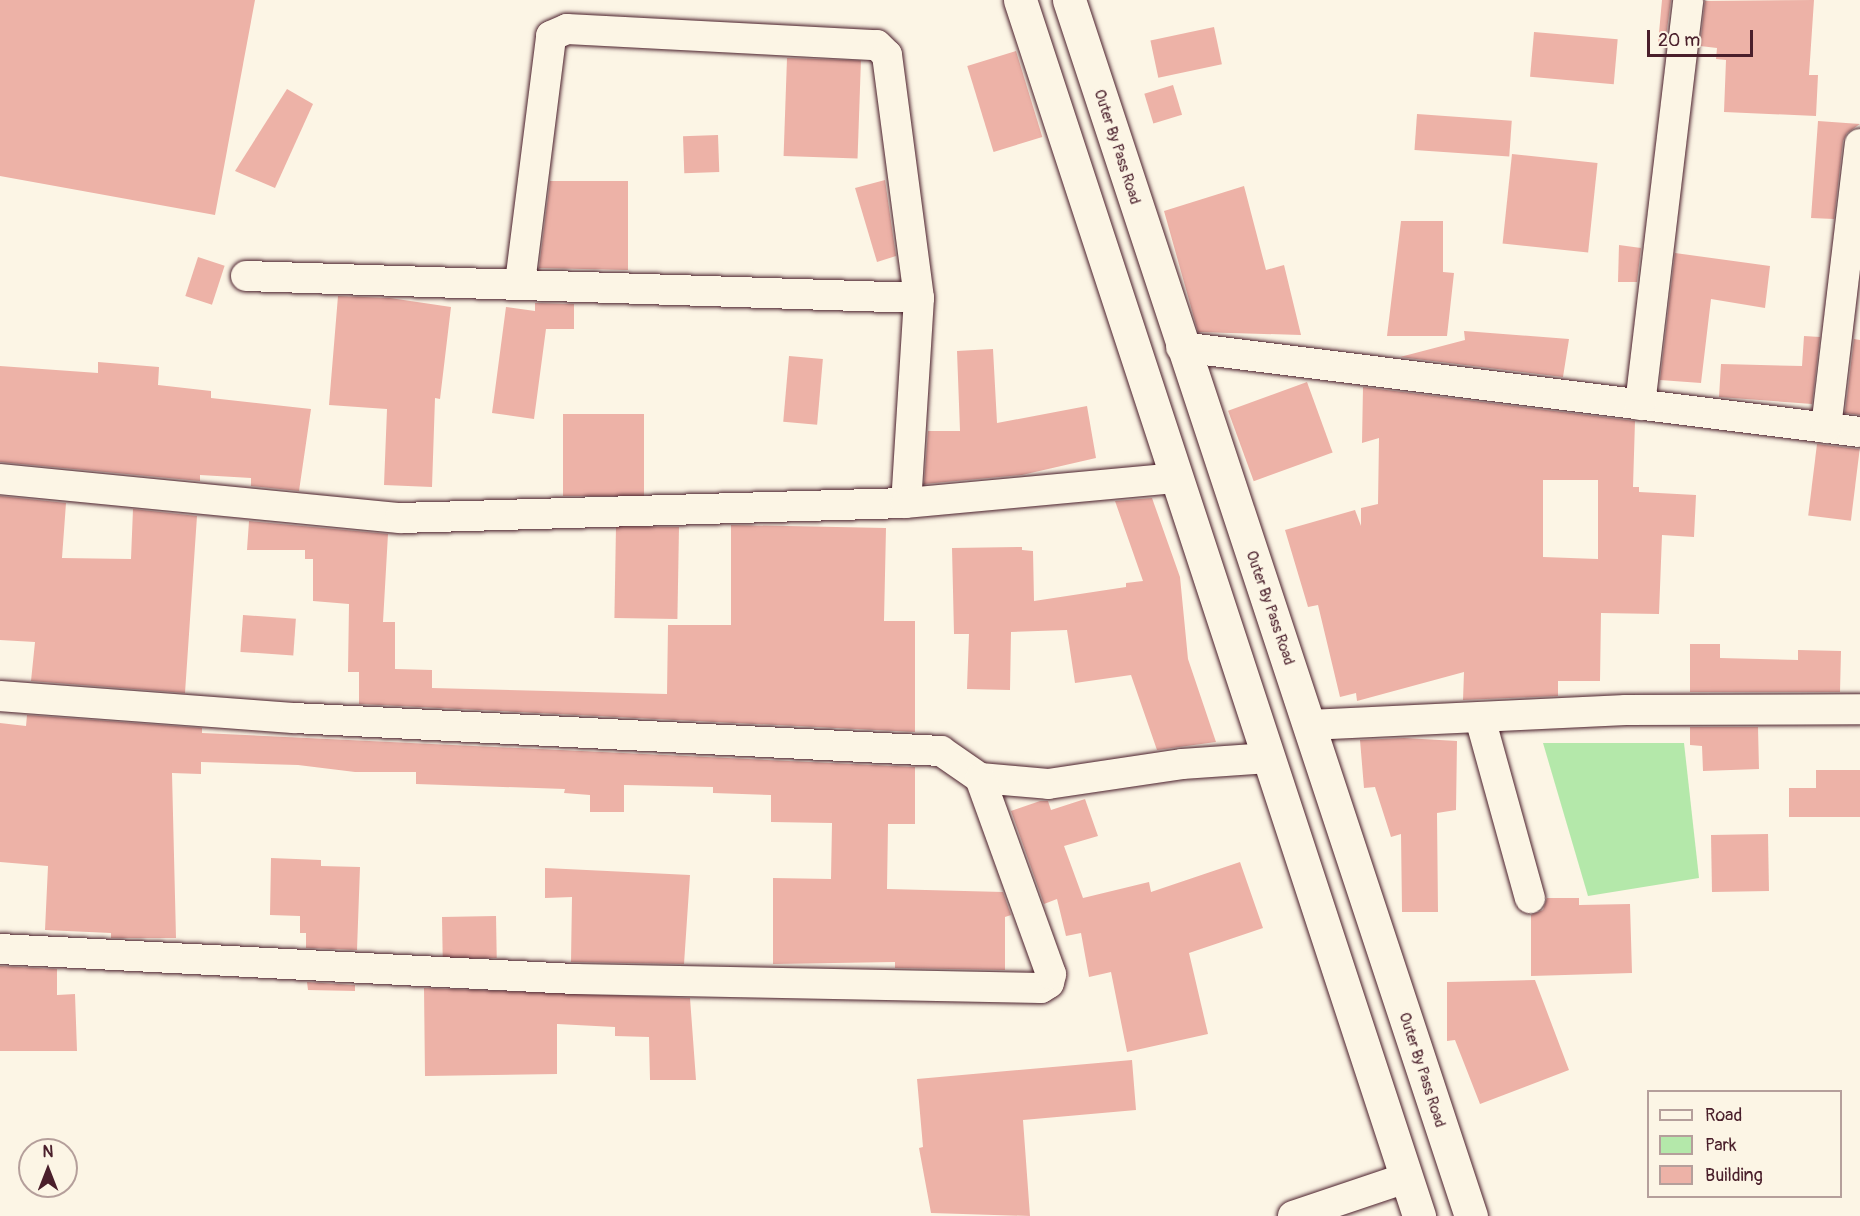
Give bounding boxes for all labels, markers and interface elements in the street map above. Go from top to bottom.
scale bar [1650,18,1756,56]
text: 20 m [1658,29,1700,52]
street label: Outer By Pass Road [1090,87,1144,207]
street label: Outer By Pass Road [1242,549,1298,667]
street label: Outer By Pass Road [1395,1010,1449,1130]
legend [1647,1090,1842,1198]
text: Road [1705,1104,1742,1127]
text: Park [1705,1134,1737,1157]
north arrow [18,1138,78,1198]
text: N [43,1142,53,1162]
text: Building [1705,1164,1763,1187]

